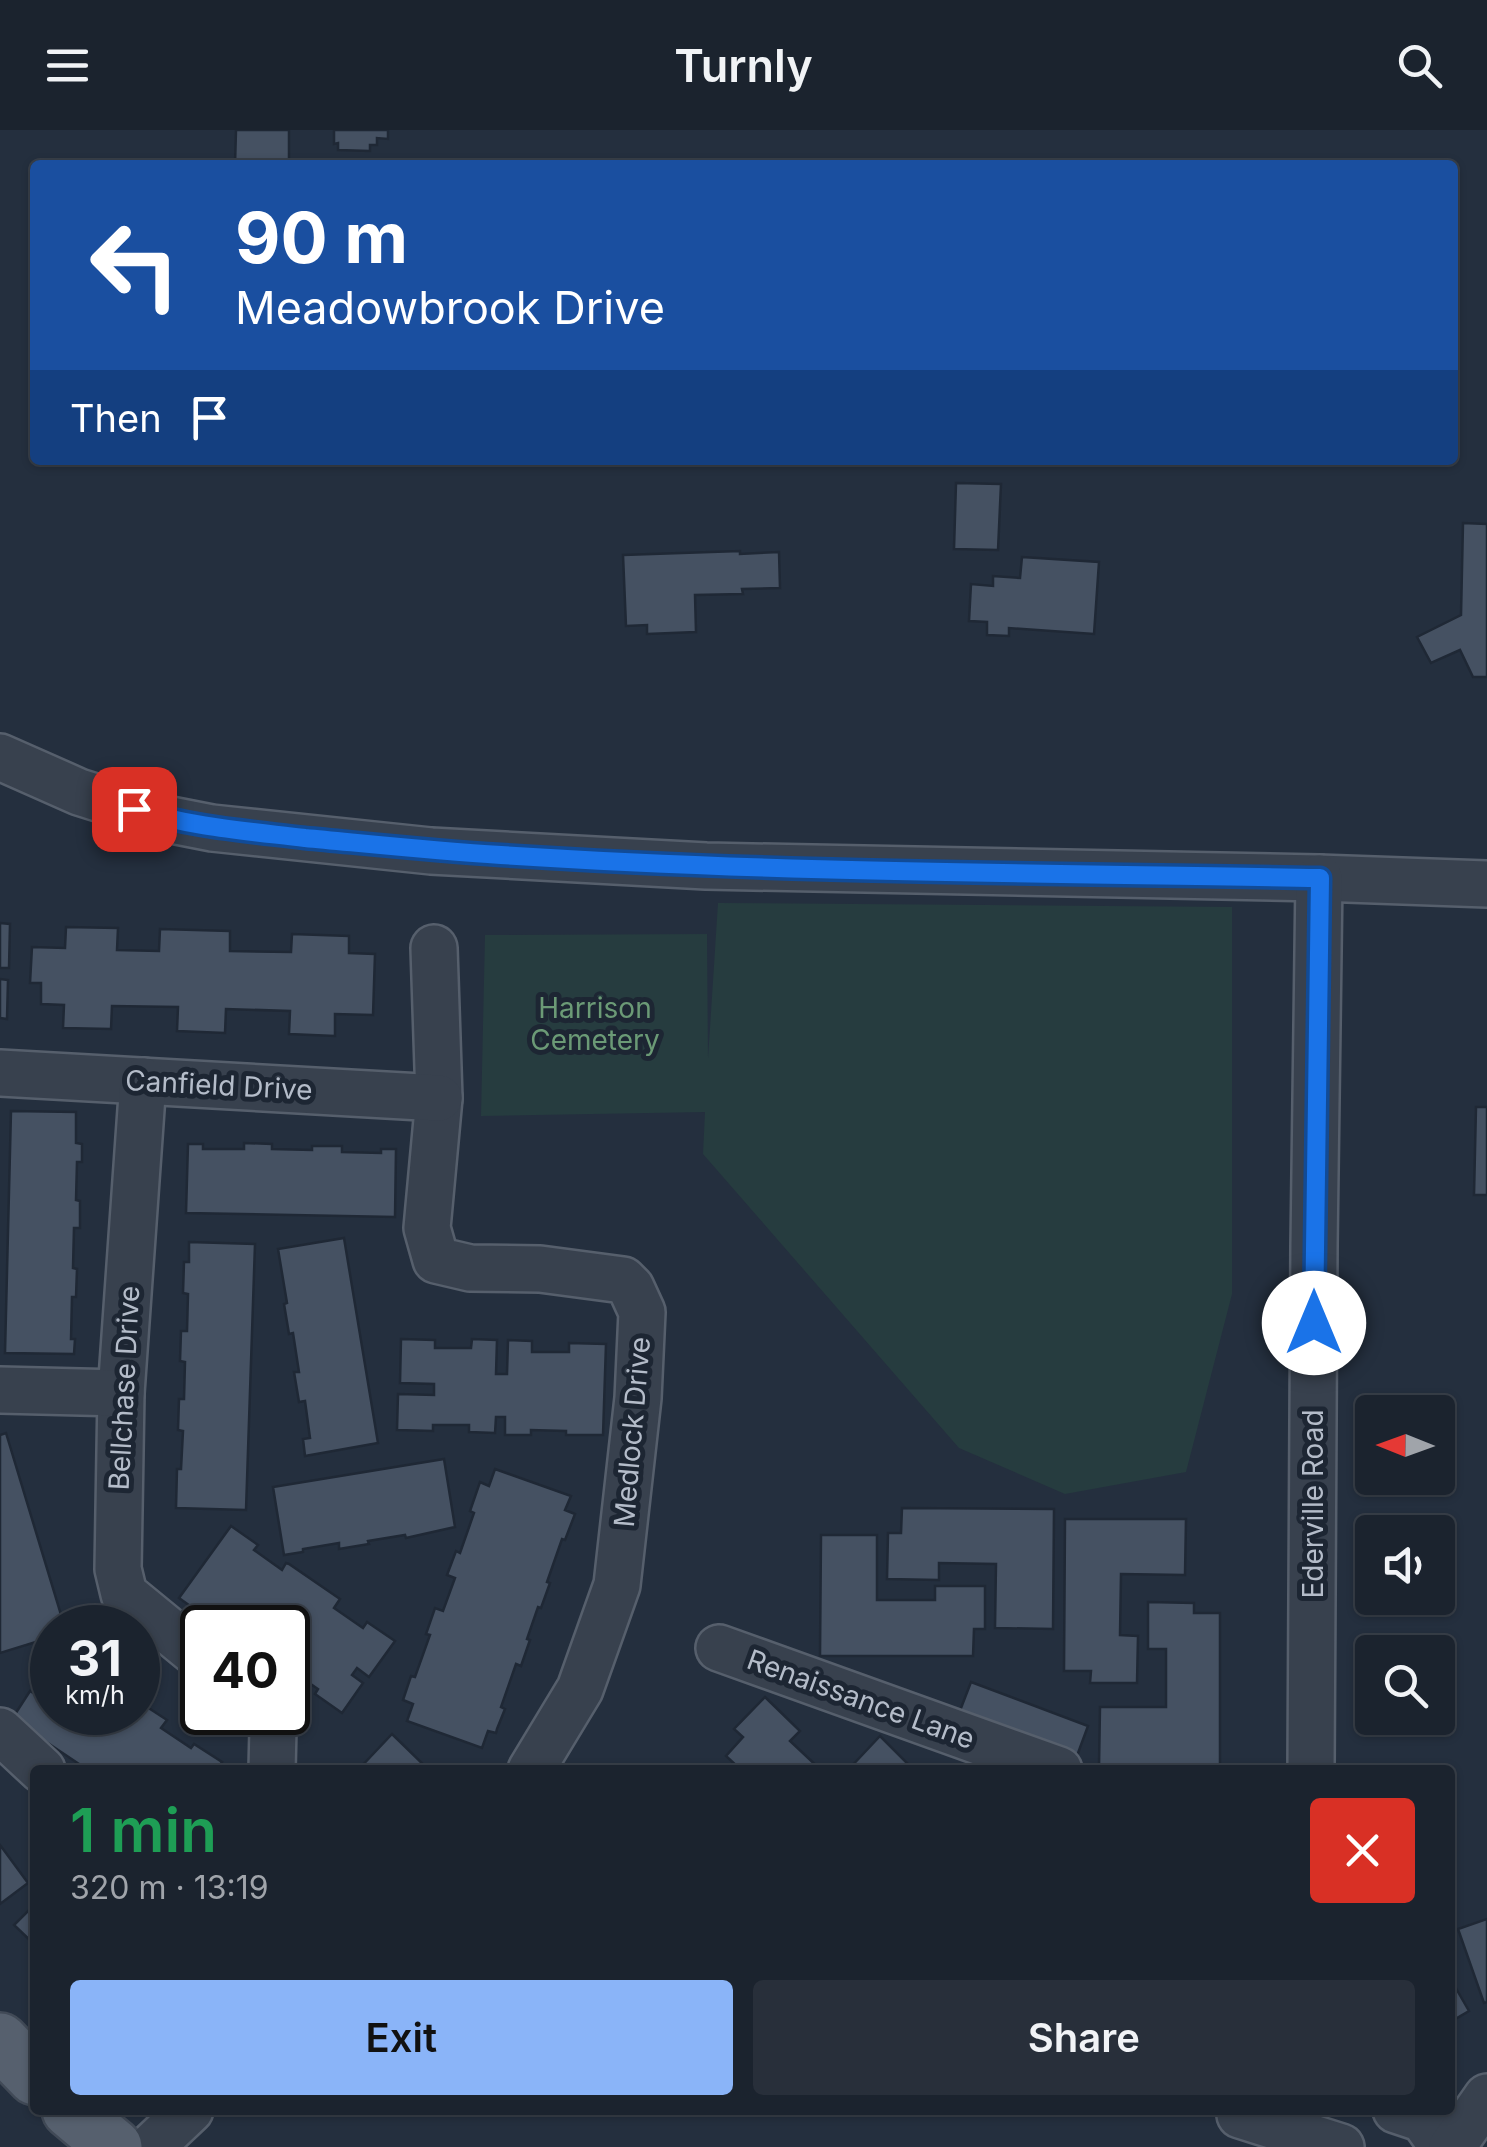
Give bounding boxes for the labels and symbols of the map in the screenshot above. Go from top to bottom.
pin [92,767,177,852]
park label: Harrison Cemetery [530,991,660,1057]
street label: Canfield Drive [125,1063,313,1107]
position arrow [1262,1271,1366,1375]
street label: Bellchase Drive [102,1285,146,1491]
street label: Medlock Drive [607,1335,657,1529]
north arrow [1355,1395,1455,1495]
street label: Ederville Road [1296,1409,1330,1599]
speed limit sign: 40 [180,1605,310,1735]
street label: Renaissance Lane [743,1642,979,1756]

